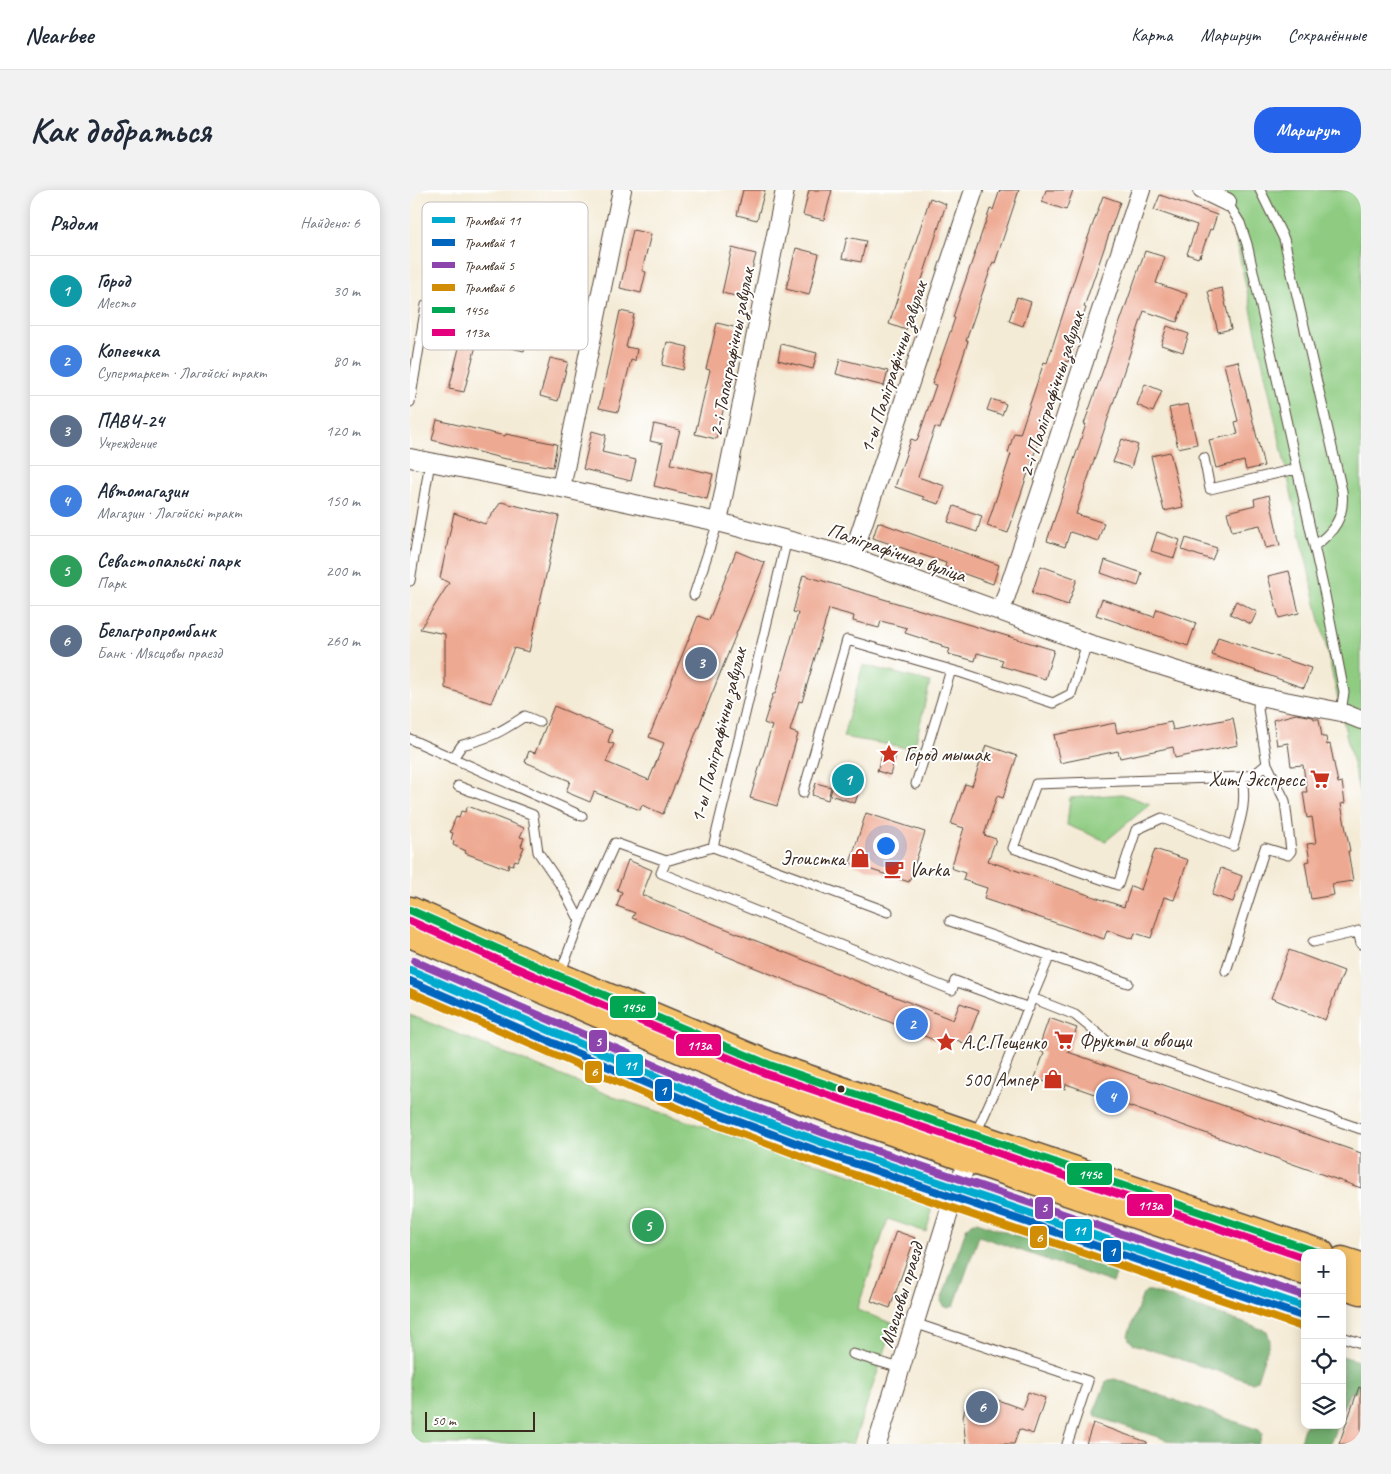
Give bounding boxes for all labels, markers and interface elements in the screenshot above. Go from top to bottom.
text: Nearbee [25,20,93,50]
text: Карта [1131,24,1172,46]
text: Маршрут [1200,24,1260,46]
text: Сохранённые [1288,24,1366,46]
button: Маршрут [1254,107,1361,153]
text: Как добраться [30,108,211,153]
legend [422,202,588,350]
text: Рядом [50,210,97,236]
text: Трамвай 11 [464,212,521,229]
text: Найдено: 6 [300,213,360,233]
text: Трамвай 1 [464,234,515,251]
text: Трамвай 5 [464,257,515,274]
street label: 2-і Тапаграфічны завулак [703,264,761,439]
text: Город [97,269,130,293]
street label: 1-ы Паліграфічны завулак [854,277,935,457]
text: Трамвай 6 [464,279,515,296]
text: 1 [62,281,70,301]
text: 30 m [333,281,360,301]
text: Место [97,293,135,313]
text: 145с [464,302,489,319]
street label: 2-і Паліграфічны завулак [1013,307,1091,480]
text: 113а [464,324,490,341]
text: Копеечка [97,339,159,363]
text: 2 [62,351,70,371]
text: 80 m [333,351,360,371]
text: Супермаркет · Лагойскі тракт [97,363,266,383]
text: ПАВЧ-24 [97,409,164,433]
text: 3 [62,421,70,441]
text: 120 m [326,421,360,441]
text: Учреждение [97,433,156,453]
text: Автомагазин [97,479,188,503]
text: 4 [62,491,70,511]
text: 150 m [326,491,360,511]
text: Магазин · Лагойскі тракт [97,503,241,523]
street label: Паліграфічная вуліца [824,517,970,588]
text: Севастопальскі парк [97,549,240,573]
text: 5 [63,561,69,581]
text: 200 m [326,561,360,581]
text: Парк [97,573,126,593]
text: Белагропромбанк [97,619,216,643]
text: 6 [62,631,70,651]
text: 260 m [326,631,360,651]
text: Банк · Мясцовы праезд [97,643,222,663]
street label: 1-ы Паліграфічны завулак [685,644,754,825]
pin: 3 [685,644,717,682]
place label: Город мышак [904,742,991,767]
place icon: Город мышак [878,743,900,765]
pin: 1 [832,761,864,799]
place label: Хит! Экспресс [1208,767,1306,792]
supermarket icon: Хит! Экспресс [1309,768,1331,790]
your location [873,833,899,859]
place label: Эгоистка [781,846,847,871]
shop icon: Эгоистка [849,847,871,869]
place label: Varka [909,857,951,882]
cafe icon: Varka [883,858,905,880]
line badge: 145с [609,995,657,1019]
text: 145с [621,999,646,1016]
pin: 2 [896,1005,928,1043]
place label: Фрукты и овощи [1079,1028,1193,1053]
line badge: 5 [588,1029,608,1053]
supermarket icon: Фрукты и овощи [1053,1029,1075,1051]
place label: А.С.Пещенко [961,1030,1047,1055]
place icon: А.С.Пещенко [935,1031,957,1053]
text: 5 [595,1033,603,1050]
line badge: 113а [675,1033,722,1057]
text: 113а [686,1037,713,1054]
line badge: 11 [615,1053,644,1077]
text: 11 [624,1057,638,1074]
line badge: 6 [584,1060,603,1084]
text: 6 [591,1063,599,1080]
place label: 500 Ампер [963,1067,1039,1092]
shop icon: 500 Ампер [1042,1068,1064,1090]
line badge: 1 [654,1078,673,1102]
pin: 4 [1096,1078,1128,1116]
text: 1 [660,1082,668,1099]
unlabelled marker [836,1084,846,1094]
line badge: 145с [1066,1162,1113,1186]
text: 145с [1078,1166,1103,1183]
line badge: 113а [1126,1193,1173,1217]
line badge: 5 [1034,1196,1054,1220]
text: 113а [1137,1197,1164,1214]
text: 5 [1041,1199,1049,1216]
pin: 5 [632,1207,664,1245]
line badge: 11 [1064,1218,1093,1242]
text: 11 [1073,1222,1087,1239]
line badge: 6 [1029,1225,1048,1249]
text: 6 [1036,1229,1044,1246]
street label: Мясцовы праезд [874,1238,930,1351]
line badge: 1 [1102,1239,1122,1263]
text: 1 [1109,1243,1117,1260]
map controls [1301,1249,1346,1429]
button: + [1301,1249,1346,1294]
button: − [1301,1294,1346,1339]
button: locate [1301,1339,1346,1384]
button: layers [1301,1384,1346,1429]
pin: 6 [966,1388,998,1426]
scale bar [425,1409,535,1432]
text: 50 m [432,1412,456,1429]

